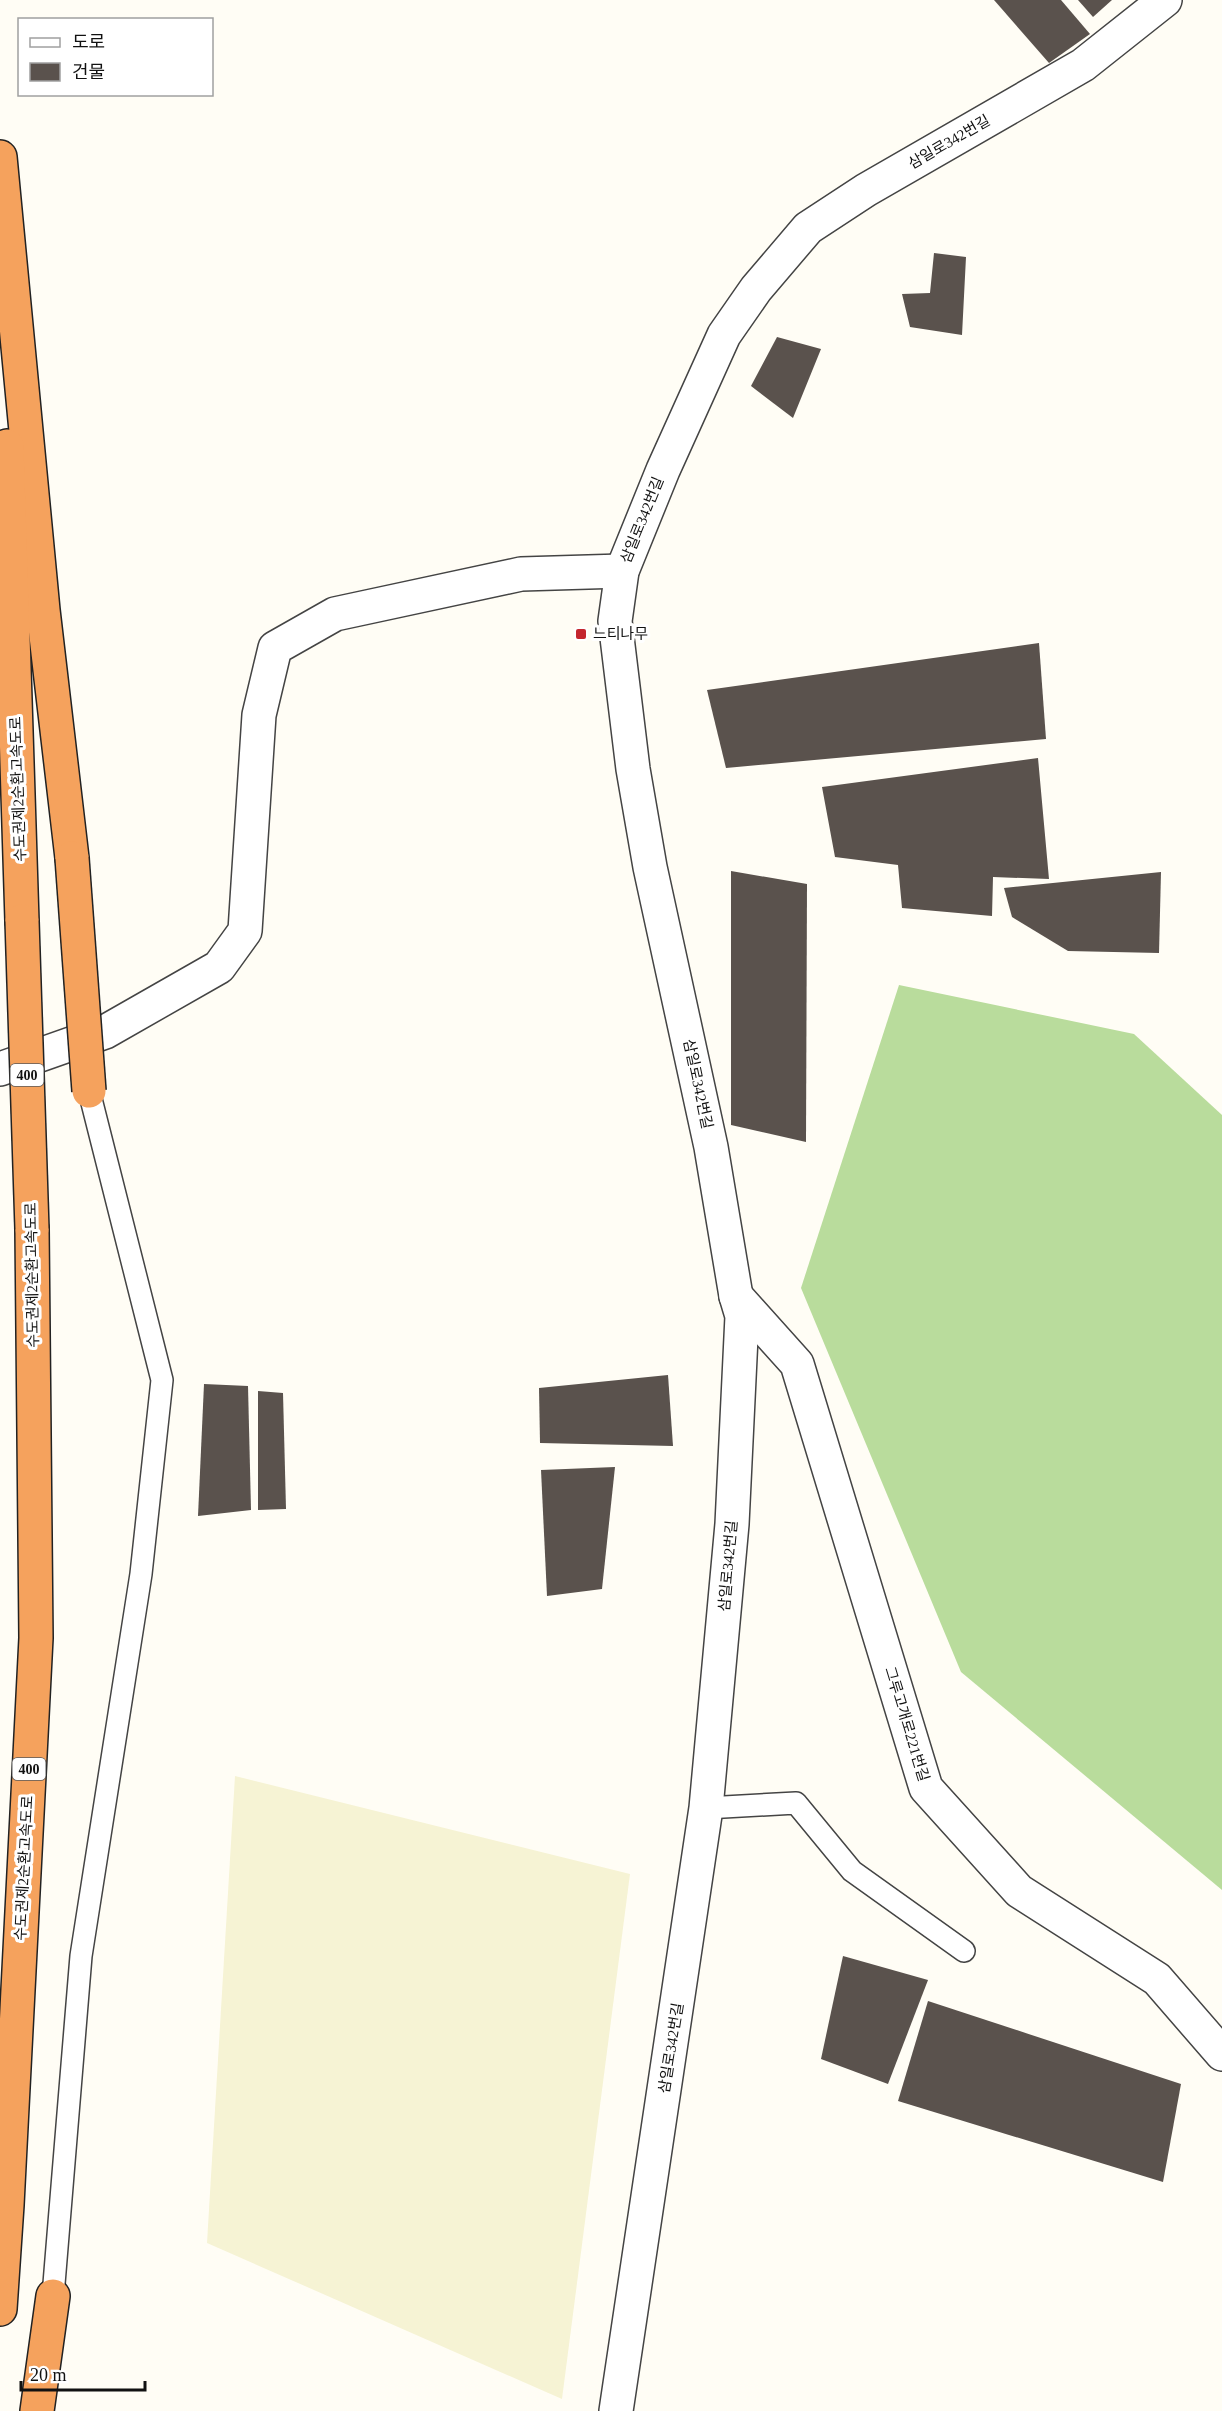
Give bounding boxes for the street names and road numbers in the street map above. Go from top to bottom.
street label: 삼일로342번길 [905,112,993,172]
street label: 삼일로342번길 [617,475,667,565]
street label: 수도권제2순환고속도로 [6,716,29,862]
street label: 삼일로342번길 [681,1038,715,1130]
road number: 400 [10,1064,44,1086]
street label: 수도권제2순환고속도로 [22,1202,41,1348]
street label: 삼일로342번길 [716,1520,740,1612]
street label: 그루고개로221번길 [882,1665,932,1783]
road number: 400 [12,1758,46,1780]
street label: 수도권제2순환고속도로 [11,1795,36,1941]
street label: 삼일로342번길 [656,2002,686,2094]

